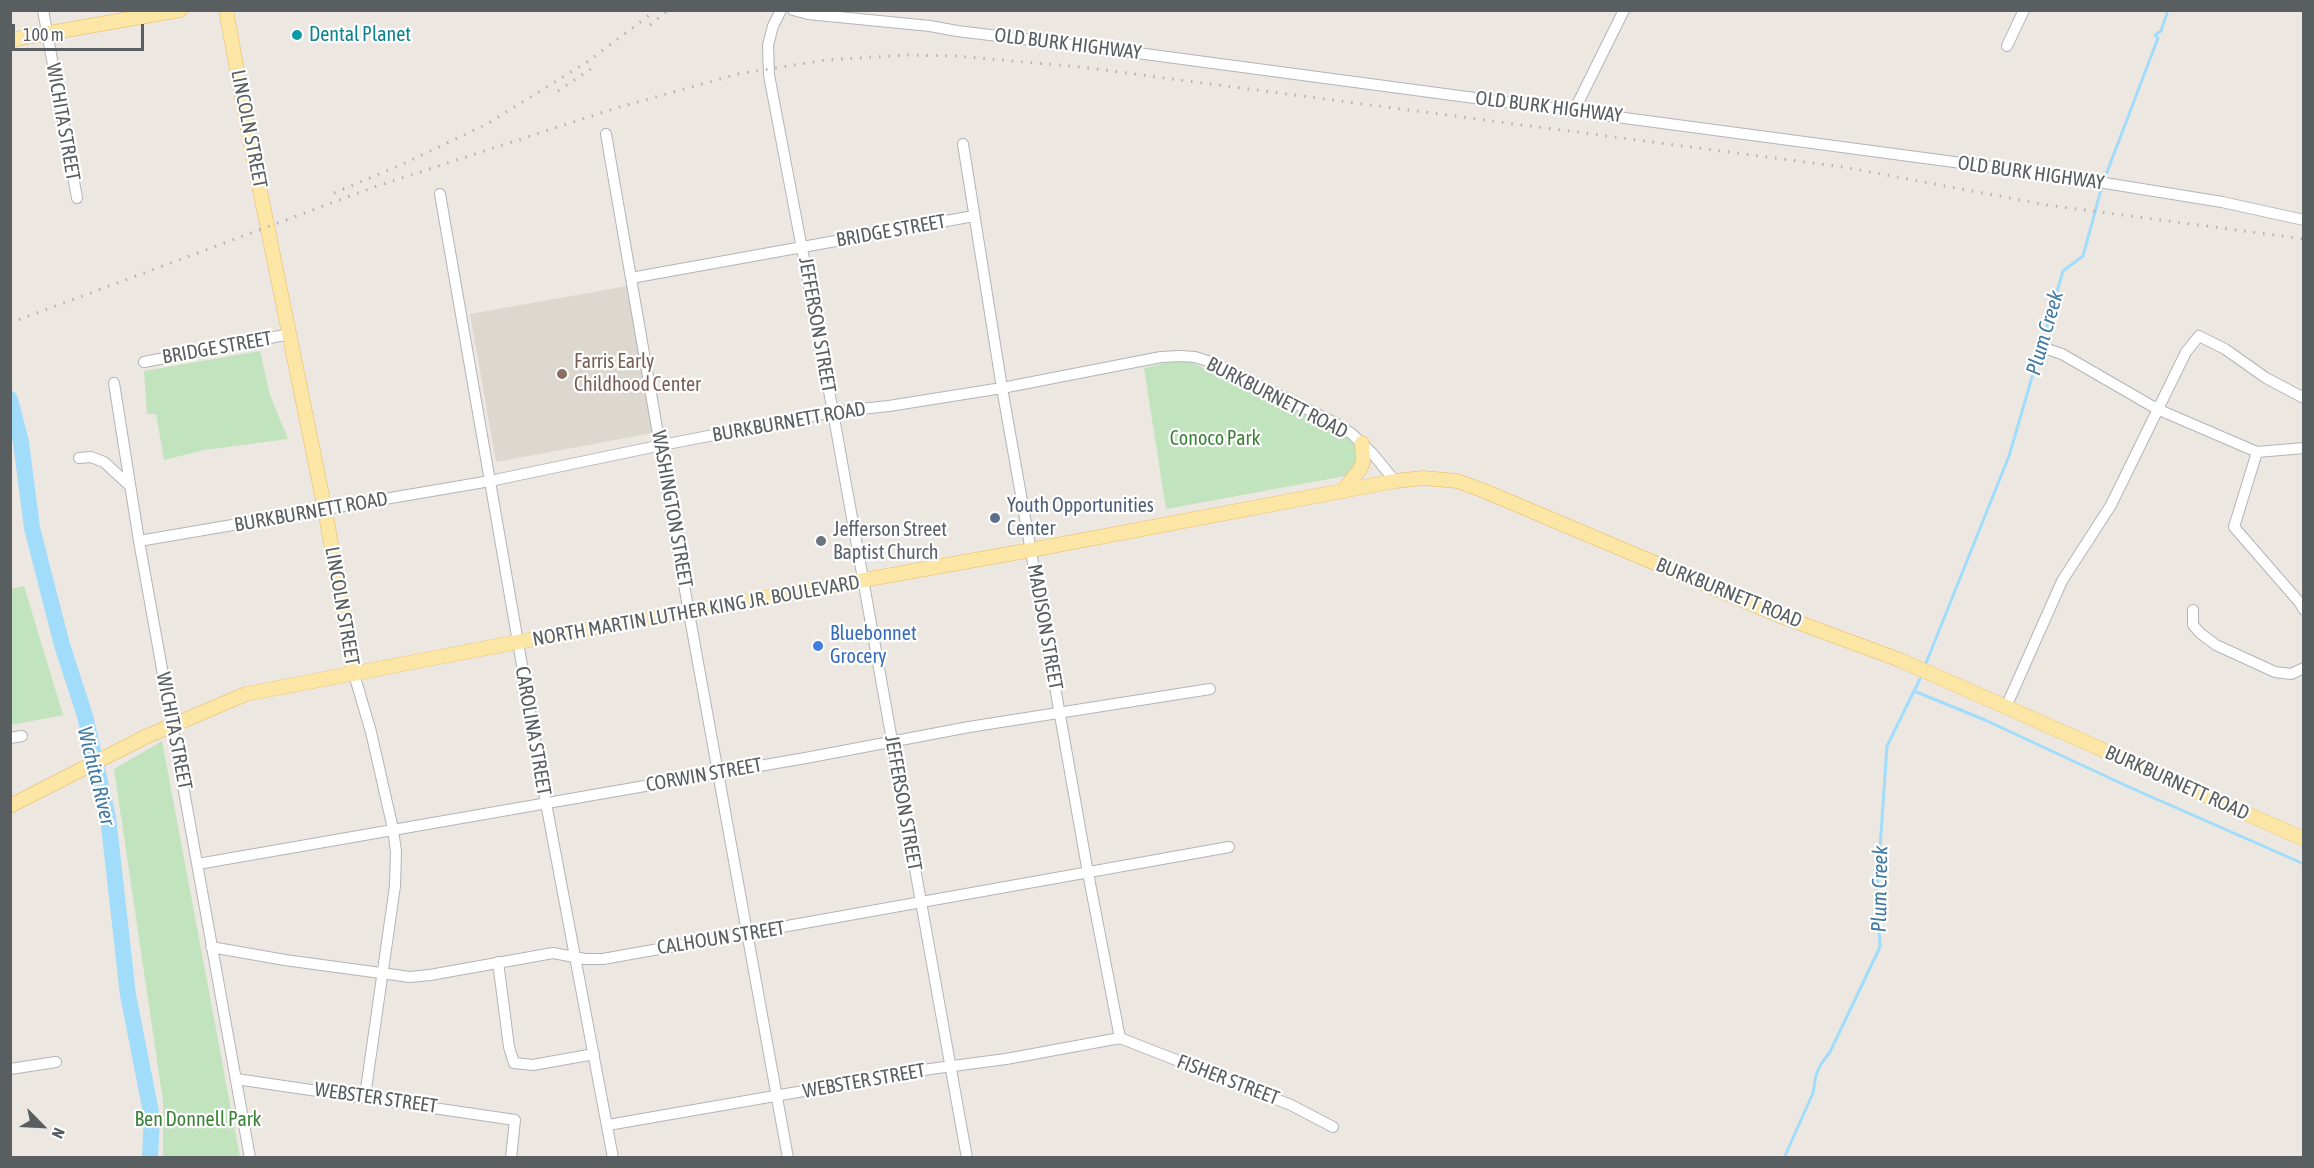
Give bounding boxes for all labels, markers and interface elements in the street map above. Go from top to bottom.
scale bar [15,12,147,50]
place label: Dental Planet [309,23,411,47]
street label: OLD BURK HIGHWAY [993,23,1143,65]
text: 100 m [23,24,64,45]
marker: Dental Planet [290,28,304,42]
street label: WICHITA STREET [41,61,85,183]
street label: LINCOLN STREET [226,68,272,190]
street label: OLD BURK HIGHWAY [1474,86,1624,128]
street label: OLD BURK HIGHWAY [1956,151,2106,195]
street label: BRIDGE STREET [834,210,948,252]
street label: JEFFERSON STREET [793,255,841,395]
water label: Plum Creek [2021,288,2069,378]
street label: BRIDGE STREET [160,327,274,369]
place label: Farris Early Childhood Center [574,350,701,397]
street label: BURKBURNETT ROAD [1202,352,1352,444]
marker: Farris Early Childhood Center [555,367,569,381]
street label: BURKBURNETT ROAD [710,397,868,447]
park label: Conoco Park [1170,427,1260,451]
street label: WASHINGTON STREET [646,429,698,589]
street label: BURKBURNETT ROAD [232,487,390,537]
place label: Youth Opportunities Center [1007,494,1154,541]
marker: Youth Opportunities Center [988,511,1002,525]
place label: Jefferson Street Baptist Church [833,518,947,565]
marker: Jefferson Street Baptist Church [814,534,828,548]
street label: LINCOLN STREET [320,545,364,667]
street label: BURKBURNETT ROAD [1652,553,1806,633]
street label: MADISON STREET [1022,562,1068,692]
street label: NORTH MARTIN LUTHER KING JR. BOULEVARD [531,570,861,652]
place label: Bluebonnet Grocery [830,622,917,669]
marker: Bluebonnet Grocery [811,639,825,653]
street label: CAROLINA STREET [510,665,556,797]
street label: WICHITA STREET [151,670,197,792]
water label: Wichita River [72,724,120,828]
street label: JEFFERSON STREET [879,733,927,873]
street label: BURKBURNETT ROAD [2101,740,2253,826]
street label: CORWIN STREET [644,753,764,797]
water label: Plum Creek [1867,845,1893,933]
street label: CALHOUN STREET [655,916,787,960]
street label: FISHER STREET [1174,1050,1282,1110]
street label: WEBSTER STREET [801,1058,927,1104]
street label: WEBSTER STREET [313,1077,439,1119]
north arrow [12,1096,72,1156]
park label: Ben Donnell Park [135,1108,261,1132]
text: N [48,1125,69,1141]

